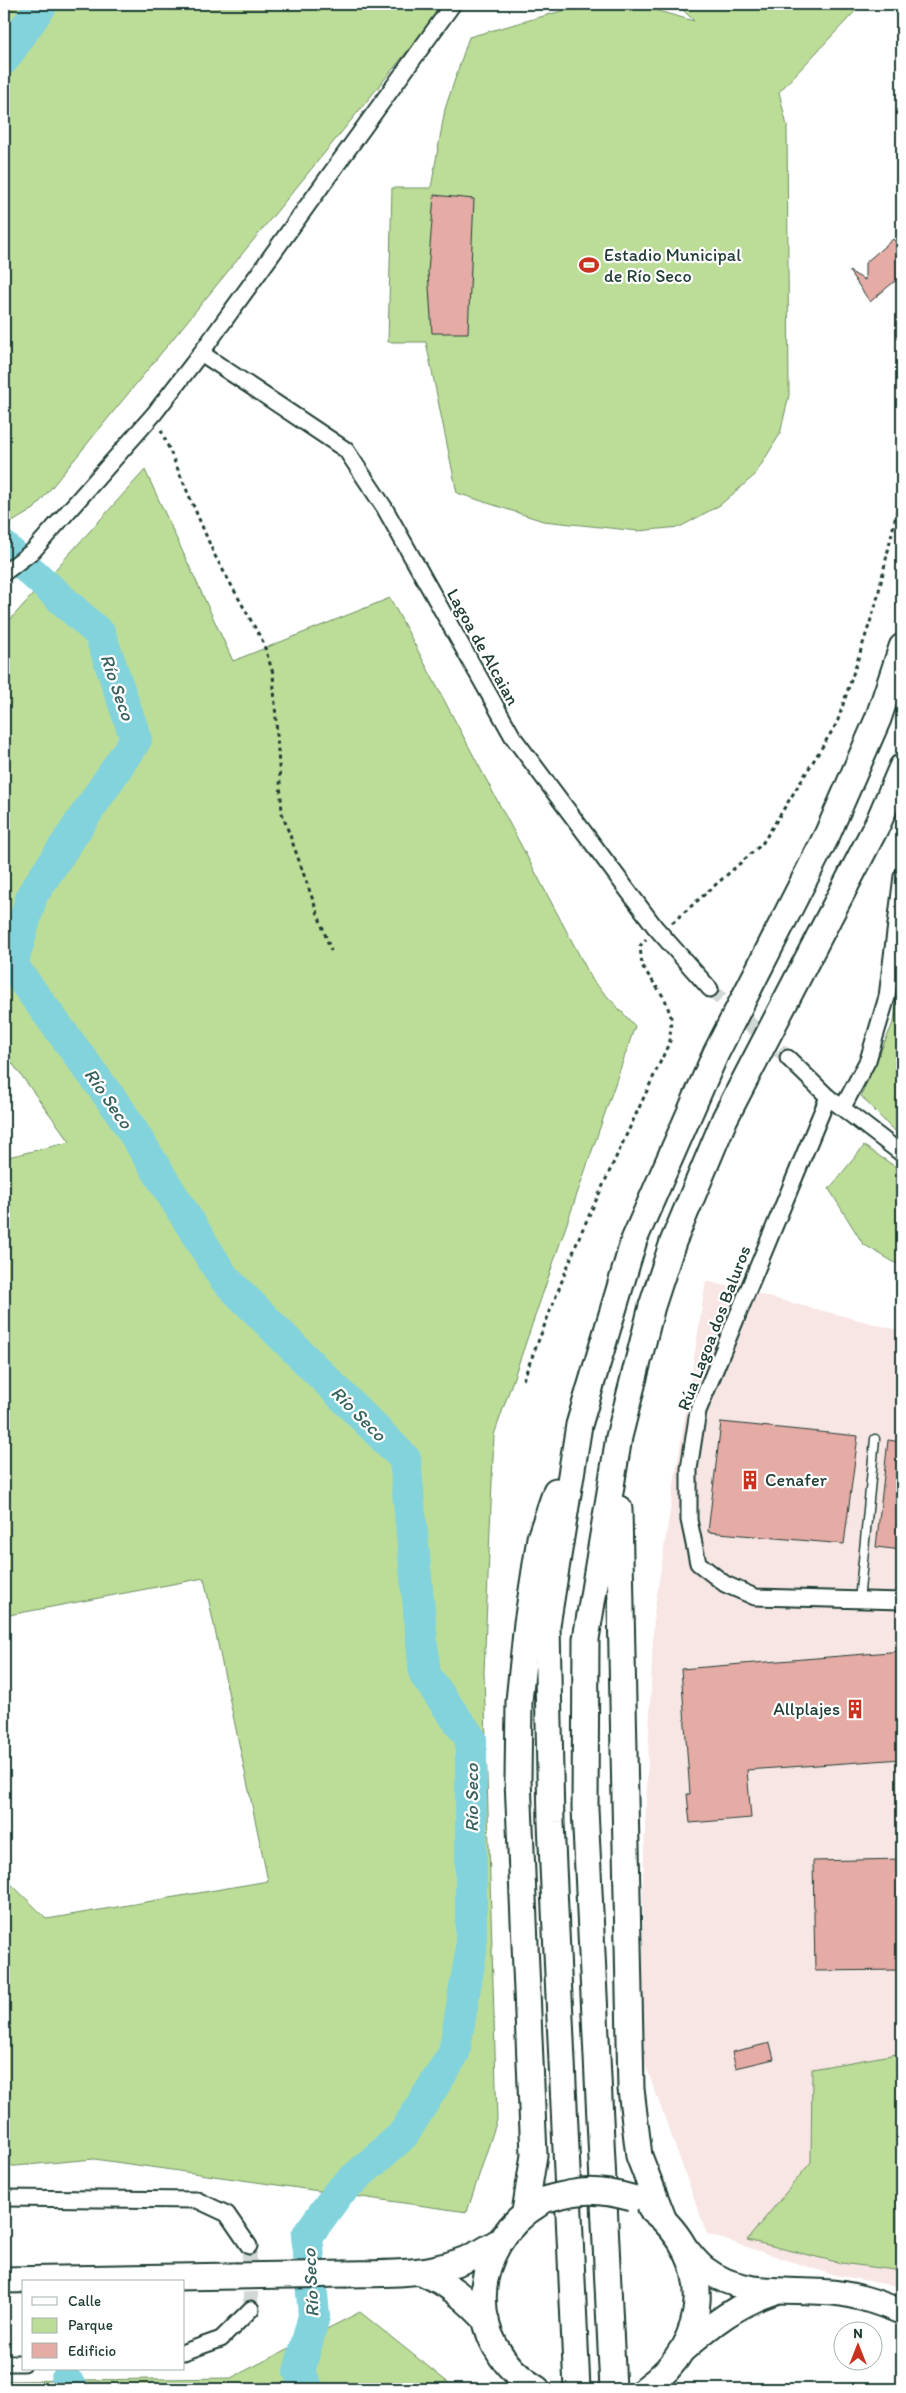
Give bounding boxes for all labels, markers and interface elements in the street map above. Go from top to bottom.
place label: Estadio Municipal de Río Seco [604,244,741,287]
sports icon: Estadio Municipal de Río Seco [578,254,600,276]
street label: Lagoa de Alcaian [442,585,524,710]
water label: Río Seco [95,651,140,725]
water label: Río Seco [79,1064,138,1134]
street label: Rúa Lagoa dos Baluros [672,1242,756,1414]
water label: Río Seco [326,1381,392,1447]
building icon: Cenafer [739,1469,761,1491]
place label: Cenafer [765,1469,828,1491]
place label: Allplajes [773,1698,840,1720]
building icon: Allplajes [844,1698,866,1720]
water label: Río Seco [460,1762,483,1832]
water label: Río Seco [297,2247,324,2318]
legend [22,2280,185,2370]
text: Calle [68,2292,101,2310]
text: Parque [68,2316,113,2334]
north arrow [834,2320,884,2370]
text: N [853,2325,863,2342]
text: Edificio [68,2342,116,2360]

